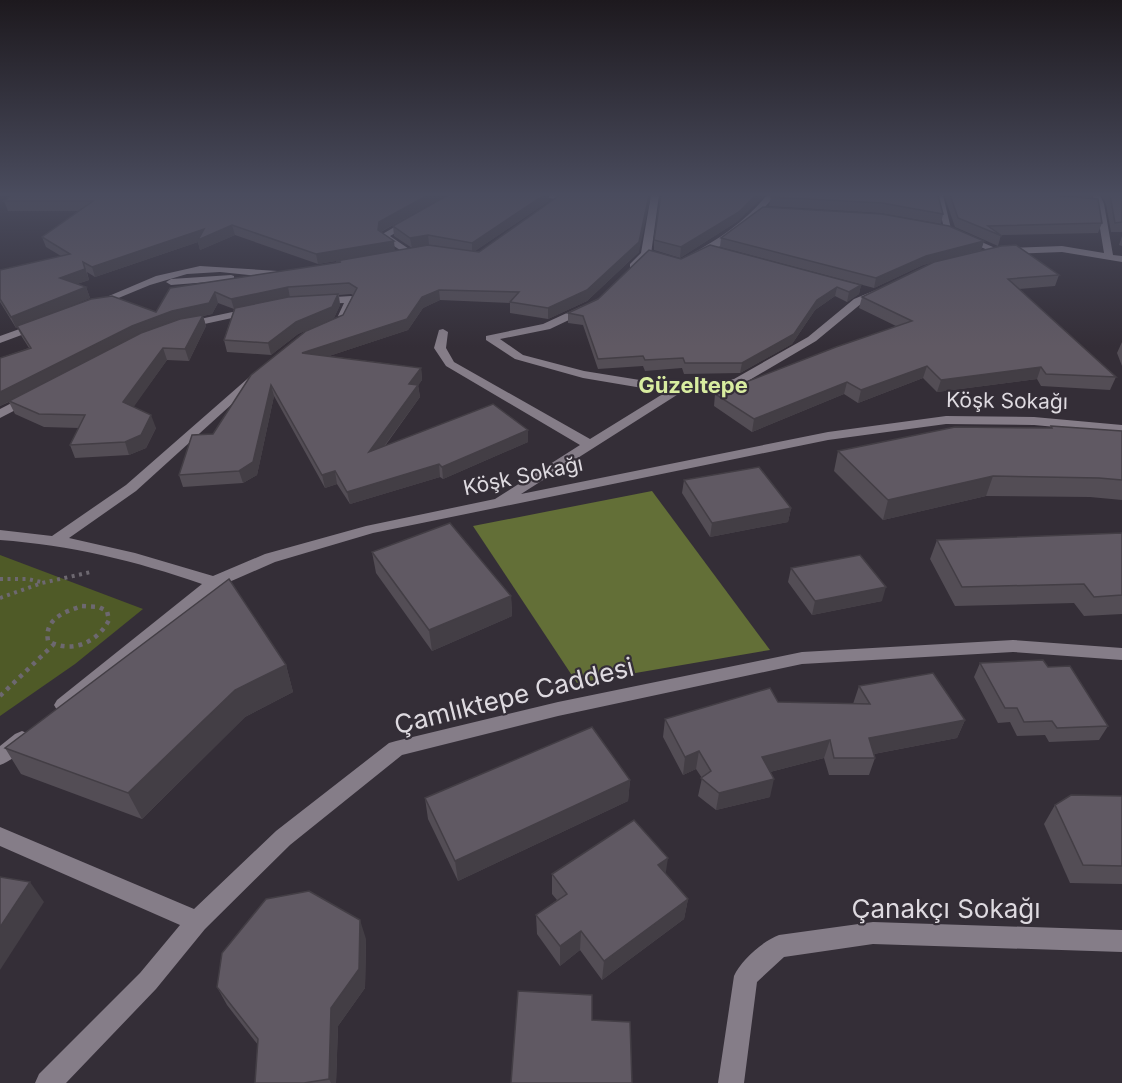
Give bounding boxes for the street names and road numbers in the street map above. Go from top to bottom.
street label: Köşk Sokağı [946,387,1068,414]
street label: Köşk Sokağı [461,451,585,500]
street label: Çamlıktepe Caddesi [391,651,637,740]
street label: Çanakçı Sokağı [851,893,1041,924]

